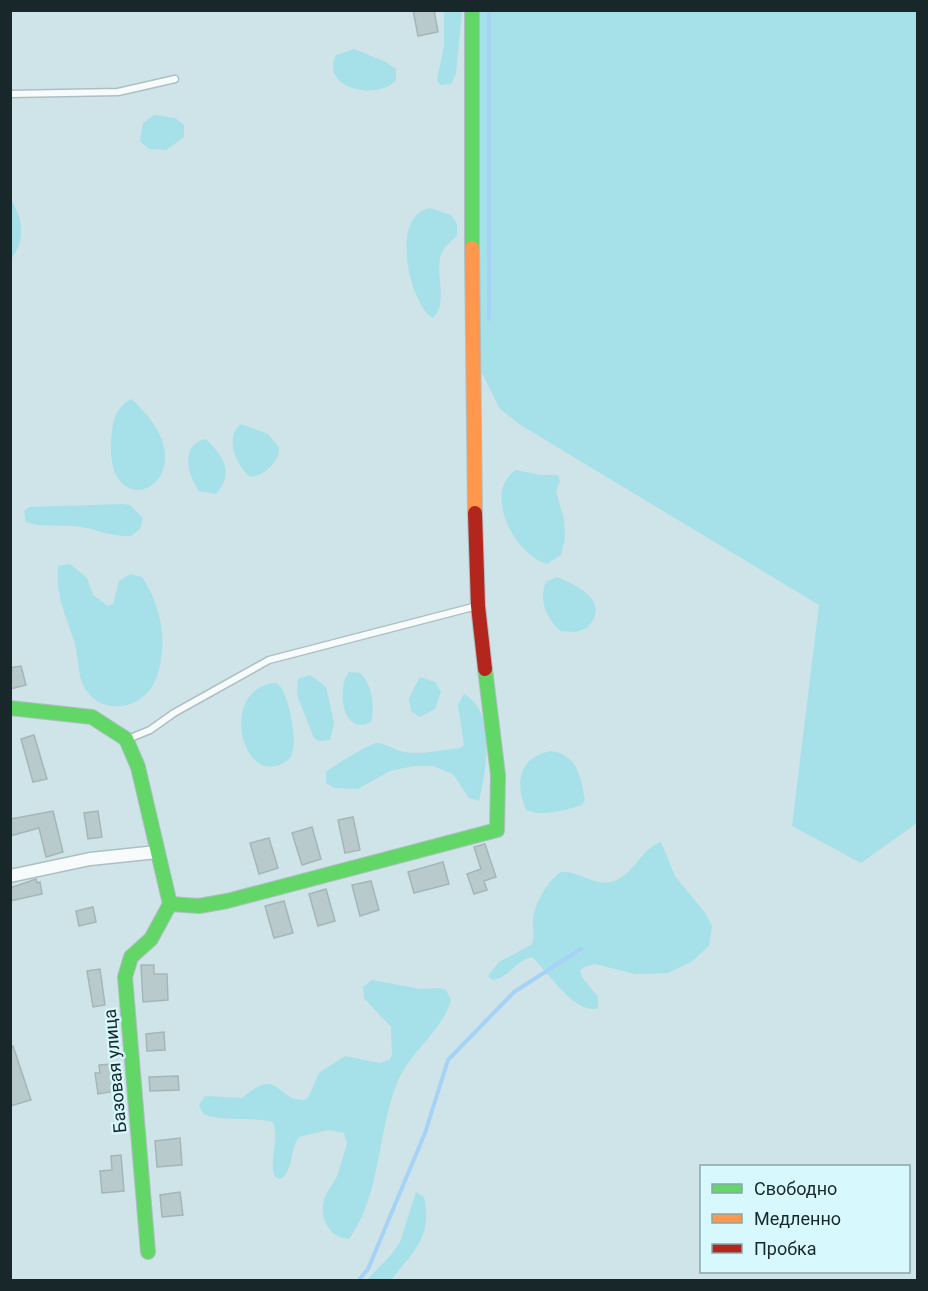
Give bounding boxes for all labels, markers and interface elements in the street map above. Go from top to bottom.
street label: Базовая улица [99,1008,130,1134]
legend [700,1165,910,1273]
text: Свободно [754,1178,837,1199]
text: Медленно [754,1208,841,1229]
text: Пробка [754,1238,817,1259]

